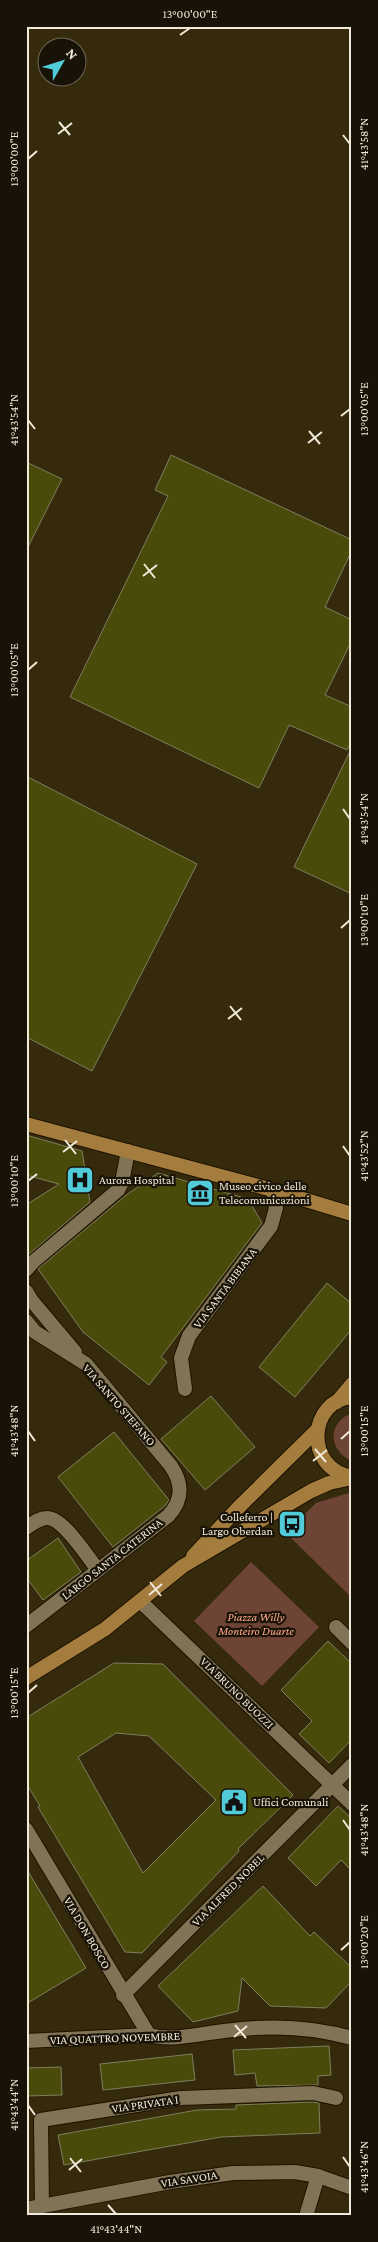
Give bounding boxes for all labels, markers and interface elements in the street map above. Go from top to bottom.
text: 13°00'00"E [163,7,218,21]
north arrow [38,38,88,88]
text: N [63,45,82,63]
text: 41°43'58"N [357,118,371,170]
text: 13°00'00"E [7,131,21,186]
text: 13°00'05"E [357,382,371,436]
text: 41°43'54"N [7,394,21,446]
text: 13°00'05"E [7,643,21,697]
text: 41°43'54"N [357,793,371,845]
text: 13°00'10"E [357,894,371,946]
text: 41°43'52"N [357,1130,371,1182]
text: 13°00'10"E [7,1155,21,1207]
hospital icon: Aurora Hospital [65,1165,95,1195]
place label: Aurora Hospital [99,1173,174,1187]
museum icon: Museo civico delle Telecomunicazioni [185,1178,215,1208]
place label: Museo civico delle Telecomunicazioni [219,1179,310,1207]
street label: VIA SANTA BIBIANA [190,1245,260,1331]
street label: VIA SANTO STEFANO [80,1361,158,1449]
text: 41°43'48"N [7,1405,21,1457]
text: 13°00'15"E [357,1405,371,1457]
bus stop icon: Colleferro | Largo Oberdan [277,1509,307,1539]
place label: Colleferro | Largo Oberdan [202,1510,274,1538]
street label: LARGO SANTA CATERINA [59,1515,165,1603]
park label: Piazza Willy Monteiro Duarte [217,1610,294,1638]
street label: VIA BRUNO BUOZZI [197,1654,277,1732]
text: 13°00'15"E [7,1667,21,1719]
public building icon: Uffici Comunali [219,1787,249,1817]
place label: Uffici Comunali [253,1795,328,1809]
text: 41°43'48"N [357,1804,371,1856]
street label: VIA ALFRED NOBEL [189,1851,267,1929]
street label: VIA DON BOSCO [61,1894,113,1972]
text: 13°00'20"E [357,1915,371,1969]
street label: VIA QUATTRO NOVEMBRE [50,2029,181,2047]
text: 41°43'44"N [7,2079,21,2131]
street label: VIA PRIVATA I [111,2092,180,2116]
text: 41°43'46"N [357,2141,371,2193]
street label: VIA SAVOIA [160,2168,218,2190]
text: 41°43'44"N [90,2222,142,2236]

